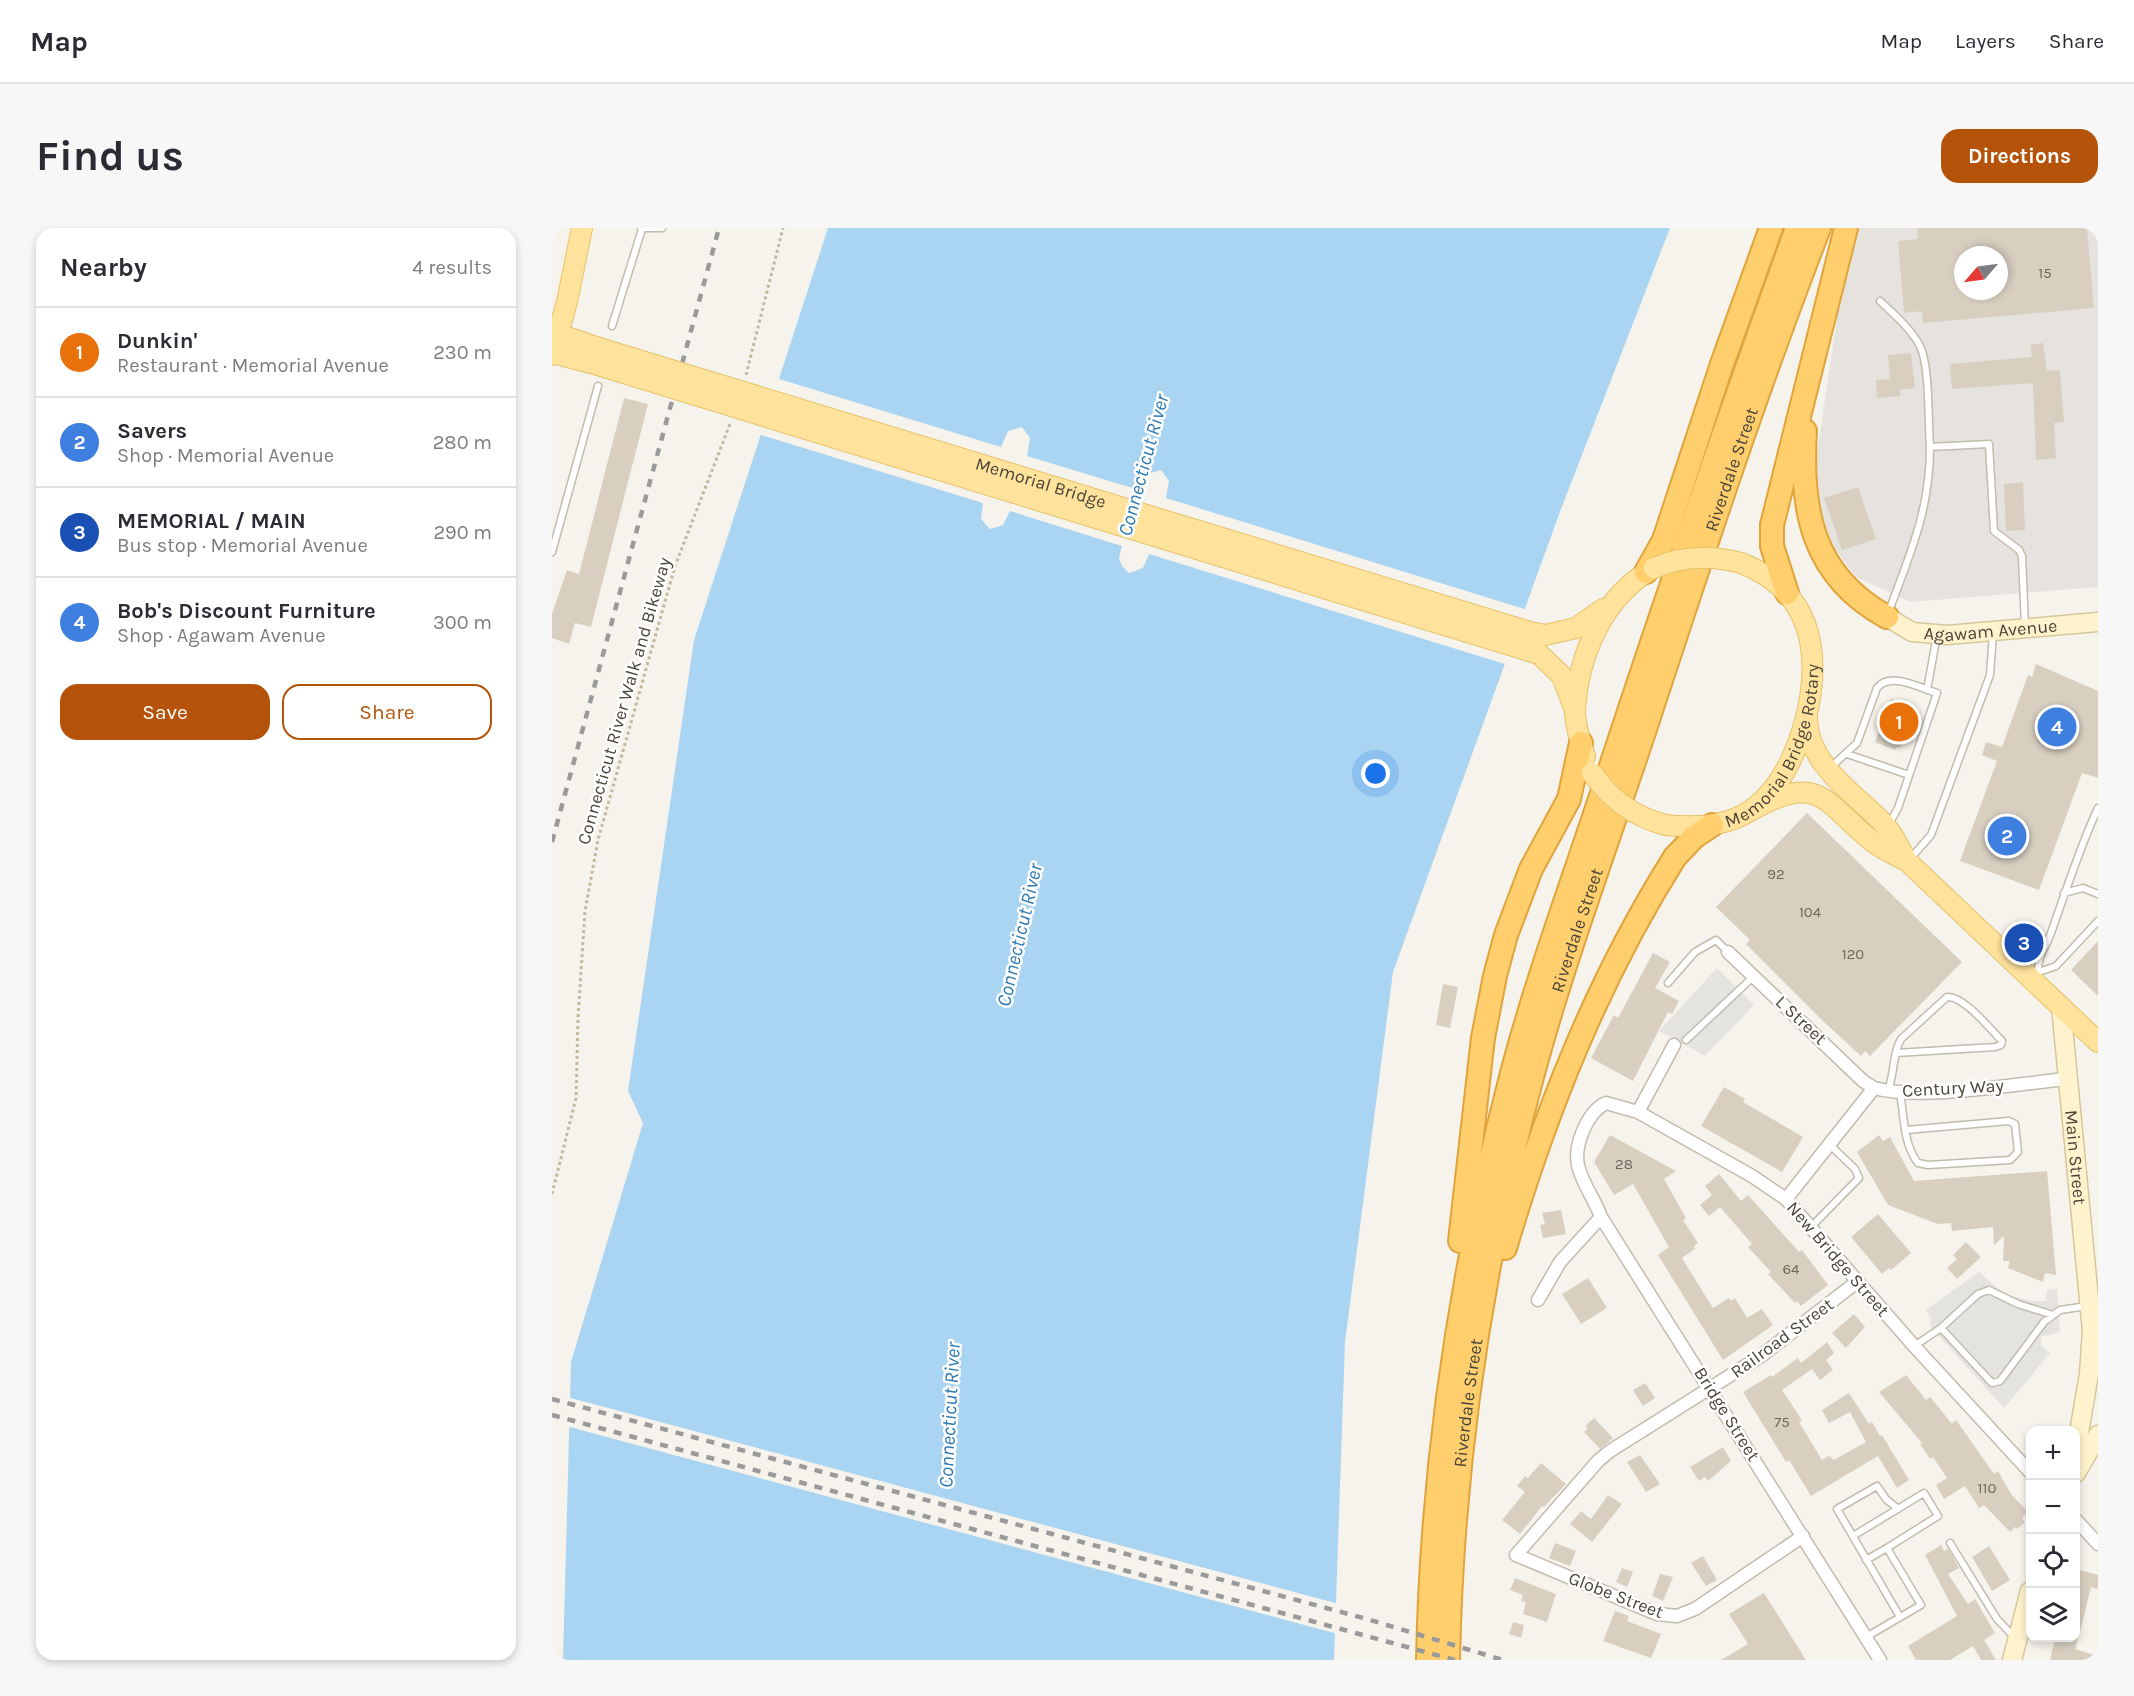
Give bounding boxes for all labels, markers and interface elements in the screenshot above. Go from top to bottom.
text: Map [30,25,88,58]
text: Map [1880,29,1922,53]
text: Layers [1955,29,2016,53]
text: Share [2049,29,2104,53]
button: Directions [1941,129,2098,183]
text: Find us [36,131,184,181]
north arrow [1954,246,2008,300]
text: Nearby [60,252,147,283]
text: 4 results [412,256,492,279]
house number: 15 [2038,264,2052,282]
text: Dunkin' [117,328,198,354]
text: 1 [76,341,83,364]
text: 230 m [433,341,492,364]
text: Restaurant · Memorial Avenue [117,354,389,377]
water label: Connecticut River [1113,391,1174,539]
street label: Riverdale Street [1700,404,1763,534]
text: Savers [117,418,187,444]
text: 2 [73,431,86,454]
text: 280 m [433,431,492,454]
text: Shop · Memorial Avenue [117,444,334,467]
street label: Memorial Bridge [973,452,1109,513]
text: MEMORIAL / MAIN [117,508,306,534]
text: 3 [73,521,86,544]
text: 290 m [433,521,492,544]
text: Bus stop · Memorial Avenue [117,534,368,557]
street label: Connecticut River Walk and Bikeway [572,554,676,847]
text: Bob's Discount Furniture [117,598,376,624]
text: 4 [74,611,85,634]
text: 300 m [433,611,492,634]
street label: Agawam Avenue [1923,615,2058,646]
text: Shop · Agawam Avenue [117,624,325,647]
street label: Memorial Bridge Rotary [1722,663,1823,832]
button: Save [60,684,270,740]
button: Share [282,684,492,740]
pin: 1 [1880,700,1918,744]
pin: 4 [2038,704,2076,750]
your location [1361,759,1390,788]
pin: 2 [1988,814,2026,858]
water label: Connecticut River [992,860,1047,1009]
street label: Riverdale Street [1546,865,1608,995]
house number: 92 [1767,865,1785,883]
house number: 104 [1799,903,1822,921]
pin: 3 [2004,920,2044,966]
house number: 120 [1842,945,1864,963]
street label: L Street [1771,991,1831,1049]
street label: Century Way [1902,1074,2005,1102]
street label: Main Street [2060,1109,2091,1206]
house number: 28 [1615,1155,1633,1173]
street label: New Bridge Street [1782,1197,1894,1321]
house number: 64 [1783,1260,1800,1278]
street label: Railroad Street [1726,1293,1838,1383]
street label: Riverdale Street [1449,1337,1487,1468]
water label: Connecticut River [934,1340,965,1489]
street label: Bridge Street [1689,1363,1765,1465]
house number: 75 [1774,1413,1790,1431]
map controls [2026,1426,2080,1642]
button: + [2026,1426,2080,1480]
house number: 110 [1978,1479,1997,1497]
button: − [2026,1480,2080,1534]
button: locate [2026,1534,2080,1588]
street label: Globe Street [1565,1567,1667,1623]
button: layers [2026,1588,2080,1642]

